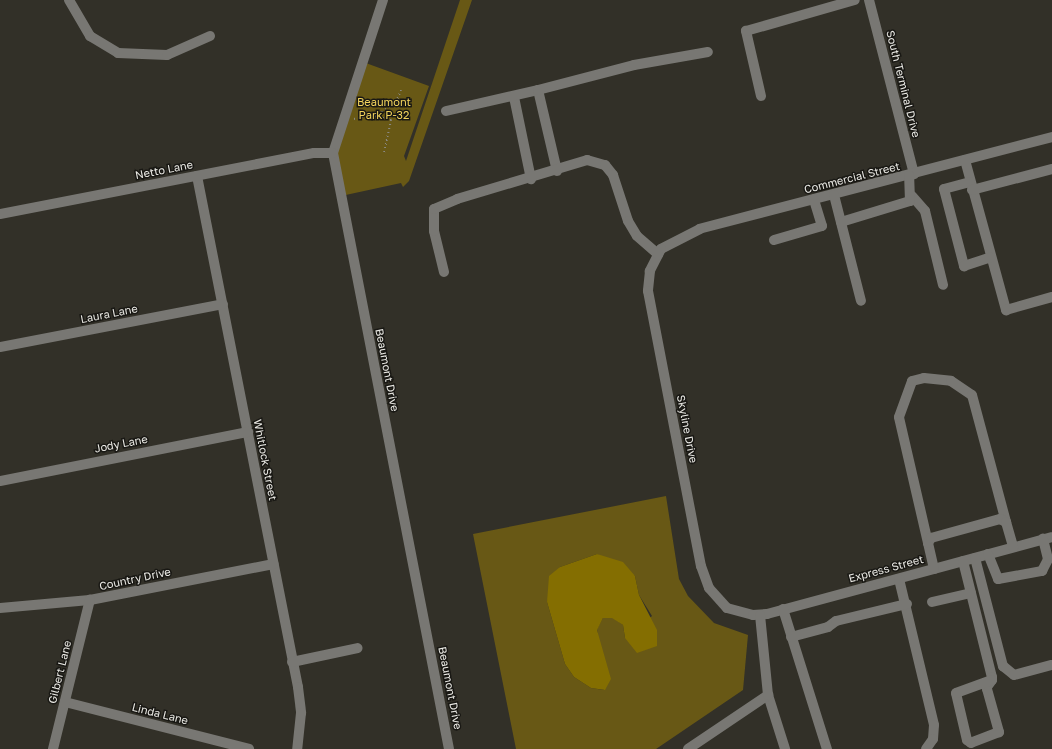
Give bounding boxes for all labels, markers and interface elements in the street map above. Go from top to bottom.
street label: South Terminal Drive [883,29,923,139]
park label: Beaumont Park P-32 [357,96,411,122]
street label: Netto Lane [134,158,194,182]
street label: Commercial Street [803,160,901,196]
street label: Laura Lane [79,302,139,326]
street label: Beaumont Drive [373,328,401,412]
street label: Skyline Drive [674,394,700,464]
street label: Whitlock Street [251,418,279,502]
street label: Jody Lane [93,432,149,456]
street label: Express Street [847,553,925,585]
street label: Country Drive [98,565,172,593]
street label: Gilbert Lane [46,639,74,705]
street label: Beaumont Drive [436,646,464,730]
street label: Linda Lane [131,701,189,727]

